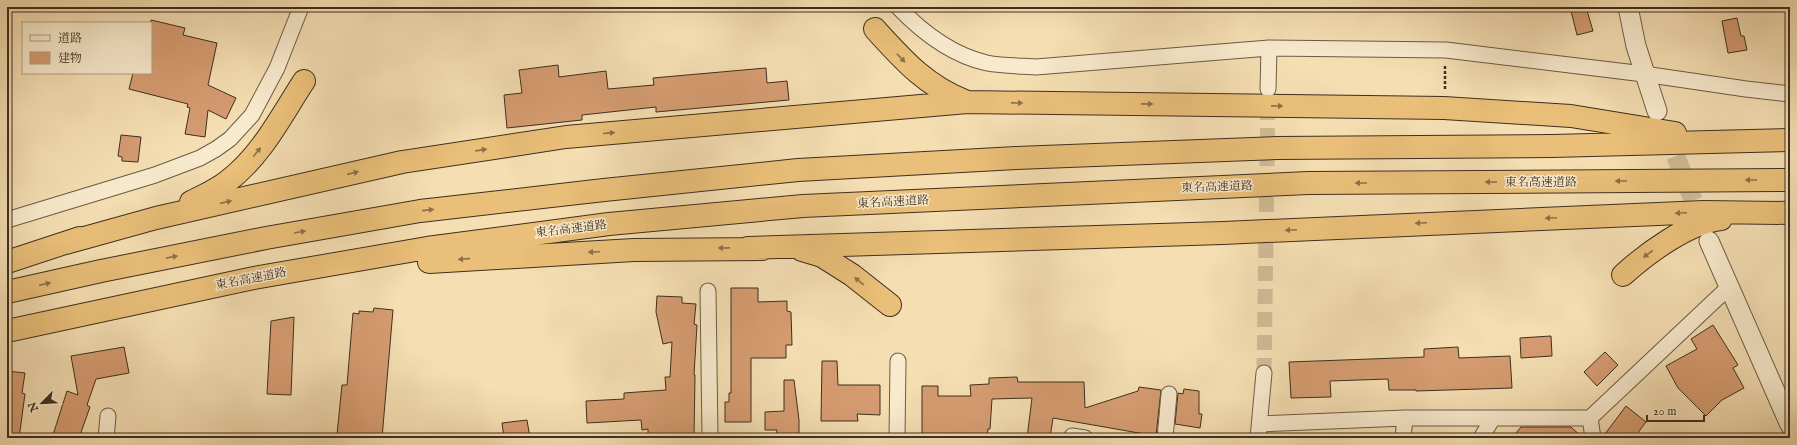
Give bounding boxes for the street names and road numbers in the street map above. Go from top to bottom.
street label: 東名高速道路 [1505,175,1577,190]
street label: 東名高速道路 [1181,178,1253,196]
street label: 東名高速道路 [857,193,929,211]
street label: 東名高速道路 [534,217,608,241]
street label: 東名高速道路 [214,265,288,293]

